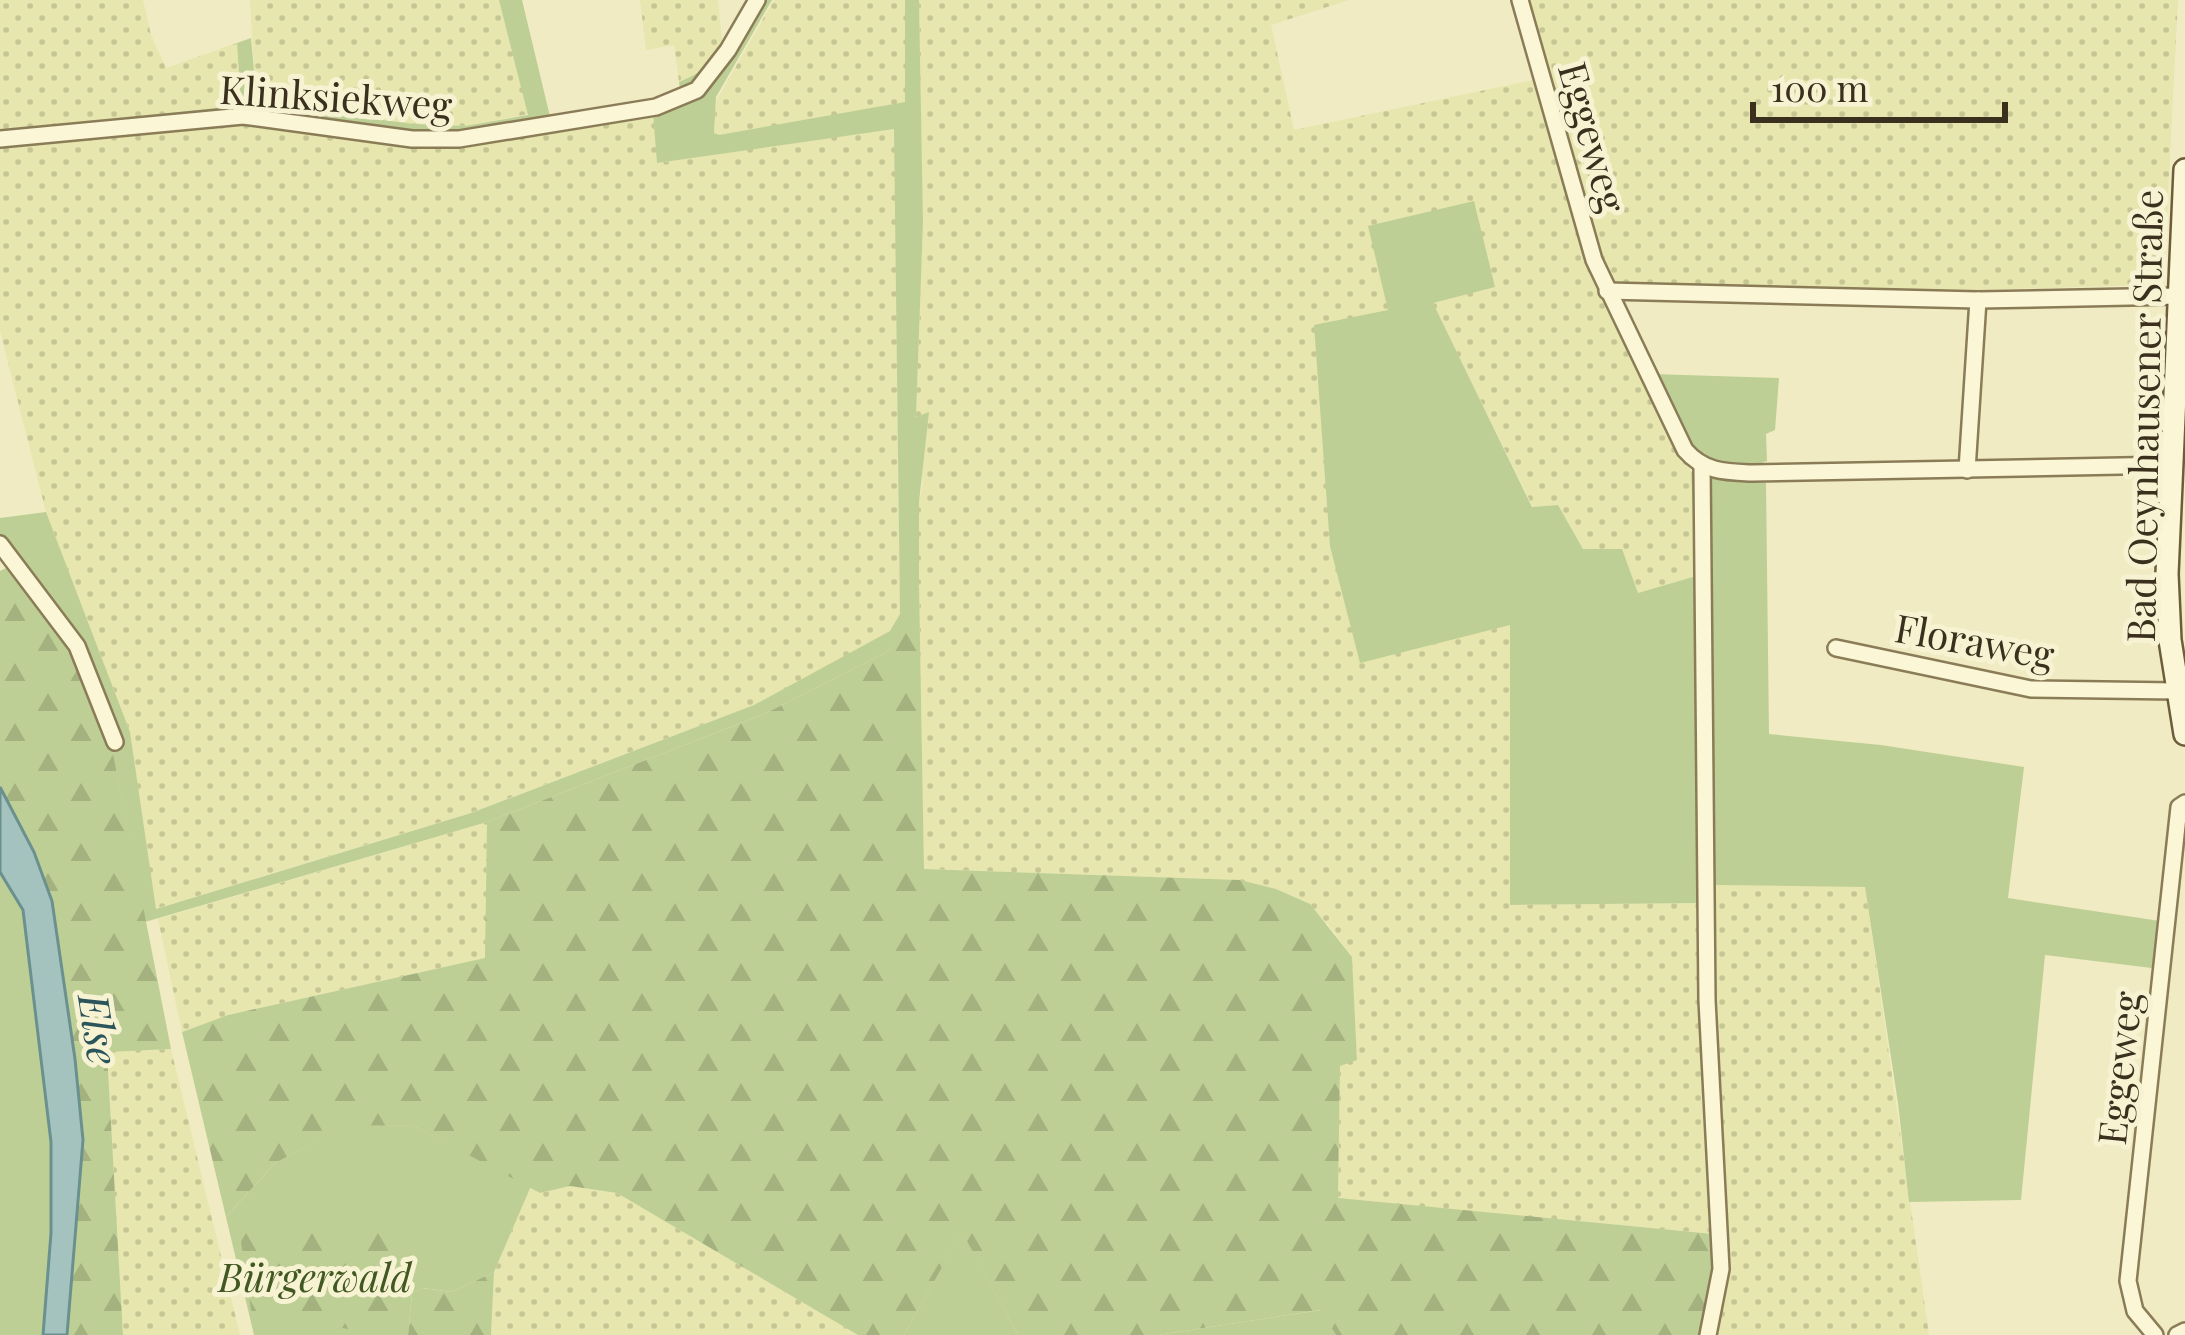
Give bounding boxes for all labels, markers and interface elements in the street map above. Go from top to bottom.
scale bar [1753,48,2005,122]
street label: Eggeweg [1548,56,1640,219]
street label: Klinksiekweg [218,62,454,130]
text: 100 m [1771,63,1868,111]
street label: Bad Oeynhausener Straße [2113,189,2173,643]
street label: Floraweg [1891,600,2059,680]
water label: Else [66,987,133,1069]
street label: Eggeweg [2084,988,2152,1147]
park label: Bürgerwald [216,1250,413,1302]

